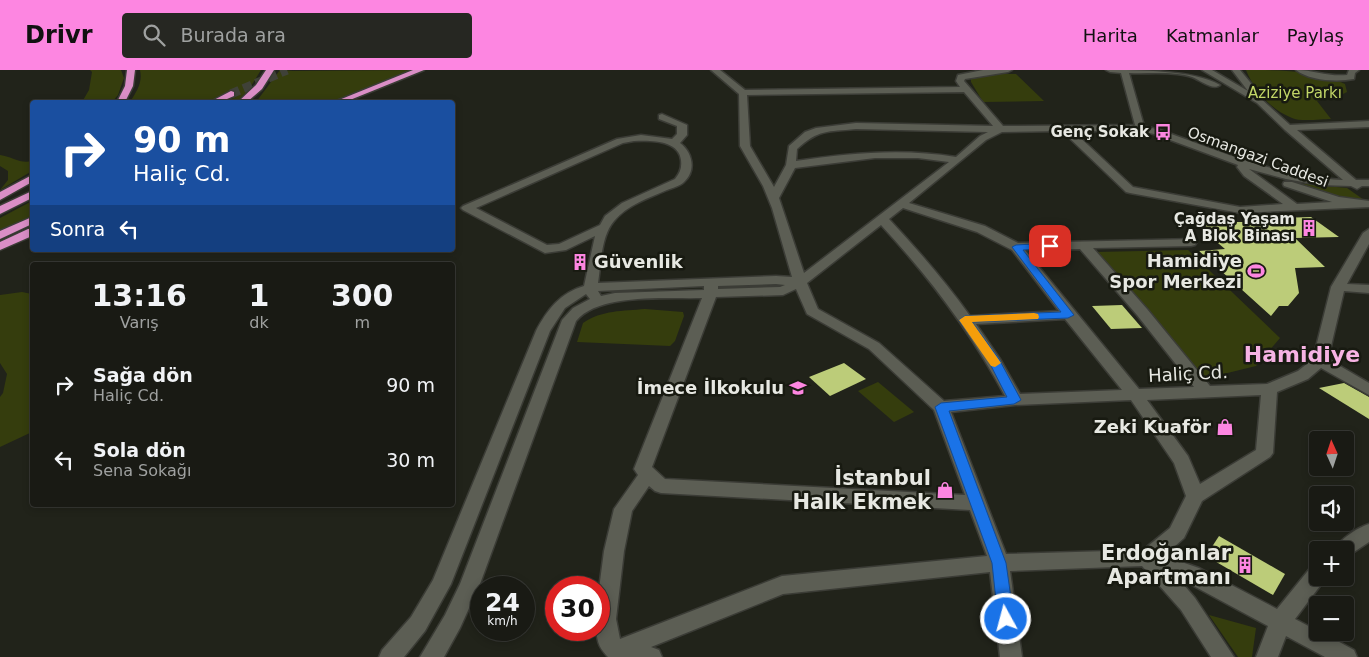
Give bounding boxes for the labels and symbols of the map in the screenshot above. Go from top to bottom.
park label: Aziziye Parkı [1248,84,1342,102]
bus stop icon: Genç Sokak [1153,122,1173,142]
place label: Genç Sokak [1051,123,1150,141]
street label: Osmangazi Caddesi [1185,123,1331,191]
place label: Çağdaş Yaşam A Blok Binası [1174,210,1295,245]
building icon: Çağdaş Yaşam A Blok Binası [1299,218,1319,238]
pin [1029,225,1071,267]
place label: Hamidiye Spor Merkezi [1109,250,1242,292]
place label: Güvenlik [594,251,684,272]
building icon: Güvenlik [570,252,590,272]
sports icon: Hamidiye Spor Merkezi [1246,261,1266,281]
district label: Hamidiye [1244,342,1360,367]
street label: Haliç Cd. [1148,361,1228,386]
place label: İmece İlkokulu [637,377,784,398]
school or university icon: İmece İlkokulu [788,378,808,398]
place label: Zeki Kuaför [1094,416,1211,437]
shop icon: Zeki Kuaför [1215,417,1235,437]
north arrow [1309,431,1354,476]
place label: İstanbul Halk Ekmek [792,465,932,514]
shop icon: İstanbul Halk Ekmek [935,480,955,500]
place label: Erdoğanlar Apartmanı [1101,541,1232,589]
building icon: Erdoğanlar Apartmanı [1235,555,1255,575]
speed limit sign: 30 [545,576,610,641]
position arrow [979,592,1031,644]

